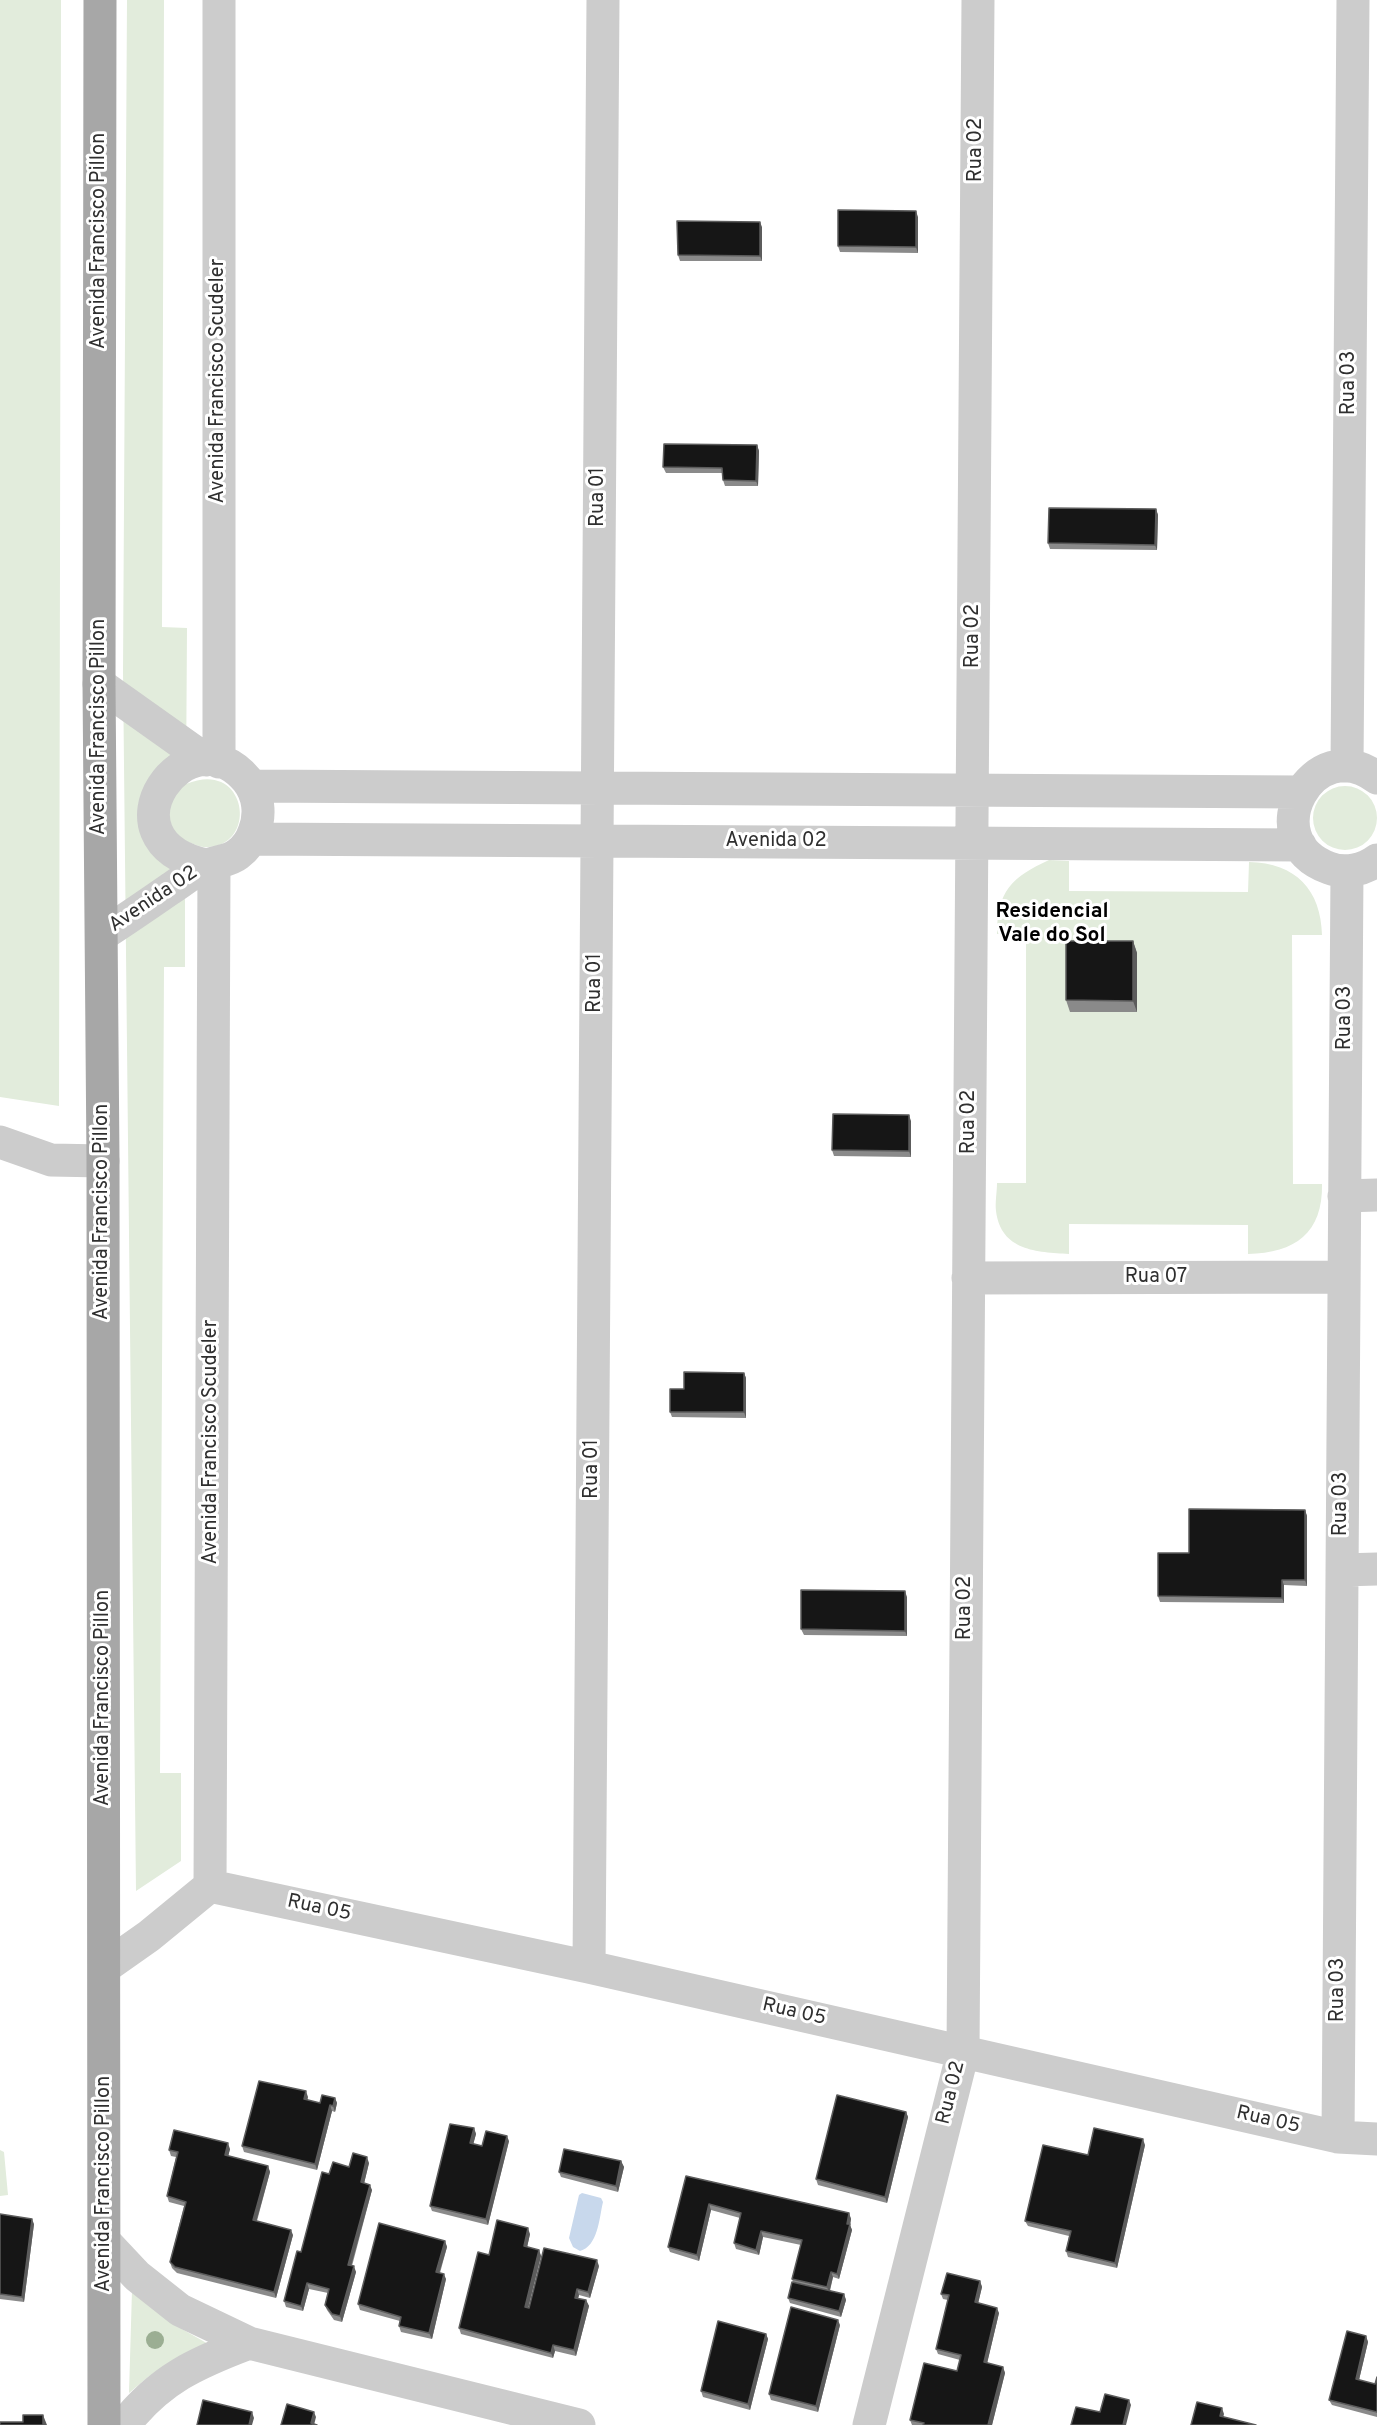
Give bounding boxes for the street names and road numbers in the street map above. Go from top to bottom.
street label: Rua 02 [965,118,989,182]
street label: Avenida Francisco Pillon [88,133,112,349]
street label: Avenida Francisco Scudeler [207,259,231,503]
street label: Rua 03 [1338,351,1362,415]
street label: Rua 01 [587,467,611,527]
street label: Rua 02 [962,604,986,668]
street label: Avenida Francisco Pillon [88,619,112,835]
street label: Avenida 02 [725,830,827,854]
street label: Avenida 02 [105,862,203,938]
street label: Rua 01 [584,953,608,1013]
street label: Rua 03 [1334,986,1358,1050]
street label: Rua 02 [958,1090,982,1154]
street label: Avenida Francisco Pillon [91,1104,115,1320]
street label: Rua 07 [1125,1266,1187,1290]
street label: Avenida Francisco Scudeler [200,1320,224,1564]
street label: Rua 01 [581,1439,605,1499]
street label: Rua 03 [1330,1472,1354,1536]
street label: Rua 02 [954,1576,978,1640]
street label: Avenida Francisco Pillon [92,1590,116,1806]
street label: Rua 05 [285,1891,353,1927]
street label: Rua 03 [1327,1958,1351,2022]
street label: Rua 05 [760,1994,828,2032]
street label: Rua 02 [933,2059,971,2127]
street label: Avenida Francisco Pillon [93,2076,117,2292]
street label: Rua 05 [1234,2102,1302,2140]

